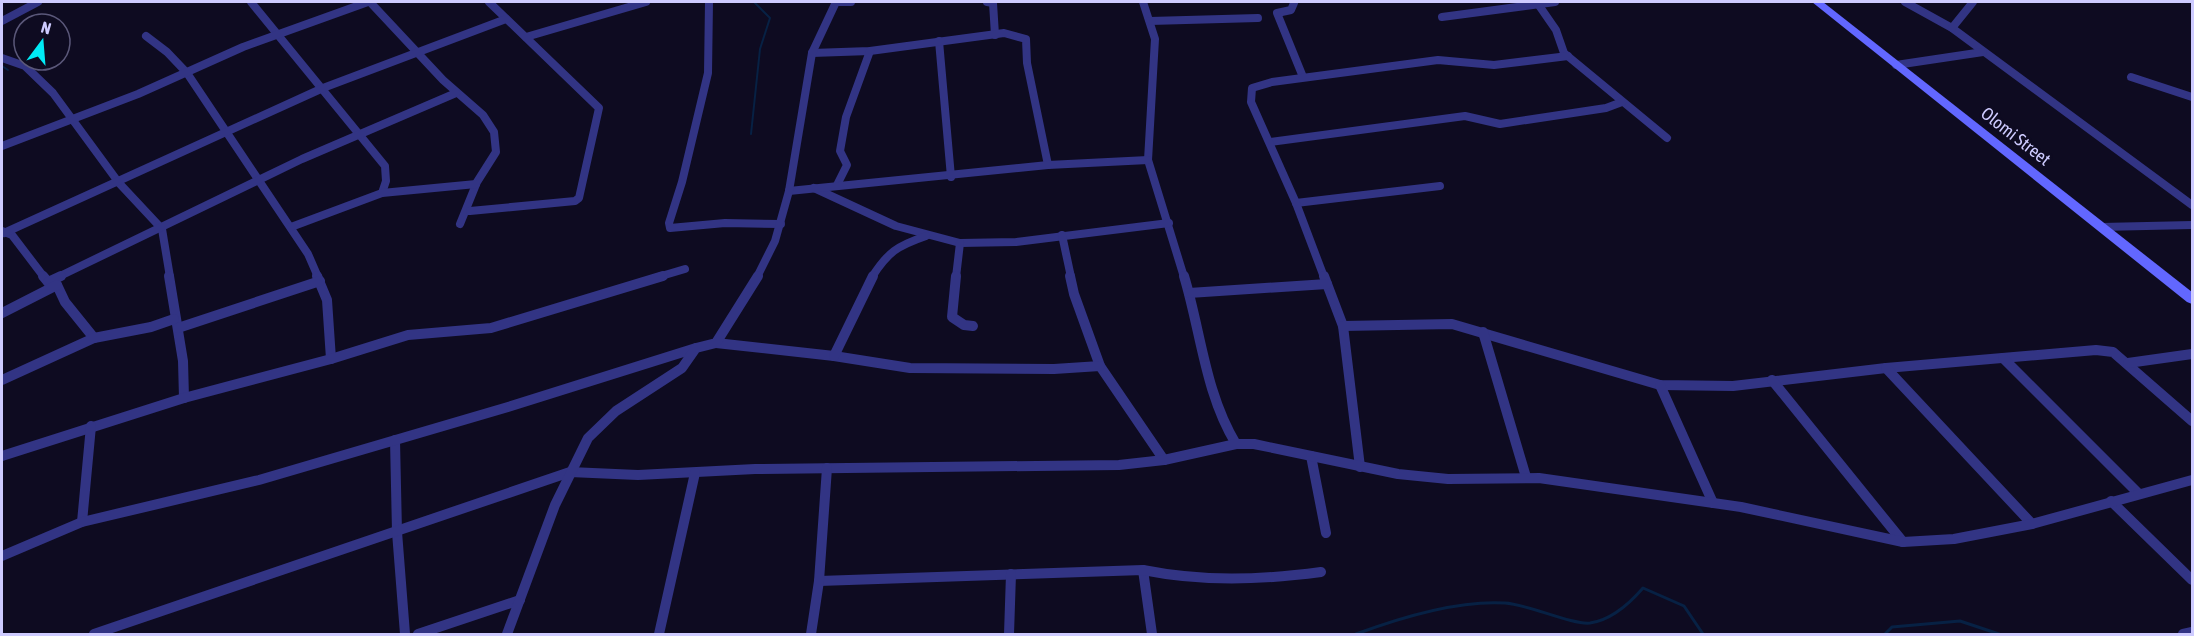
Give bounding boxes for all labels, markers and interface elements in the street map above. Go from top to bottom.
north arrow [12,12,72,72]
text: N [39,18,53,38]
street label: Olomi Street [1977,102,2055,170]

